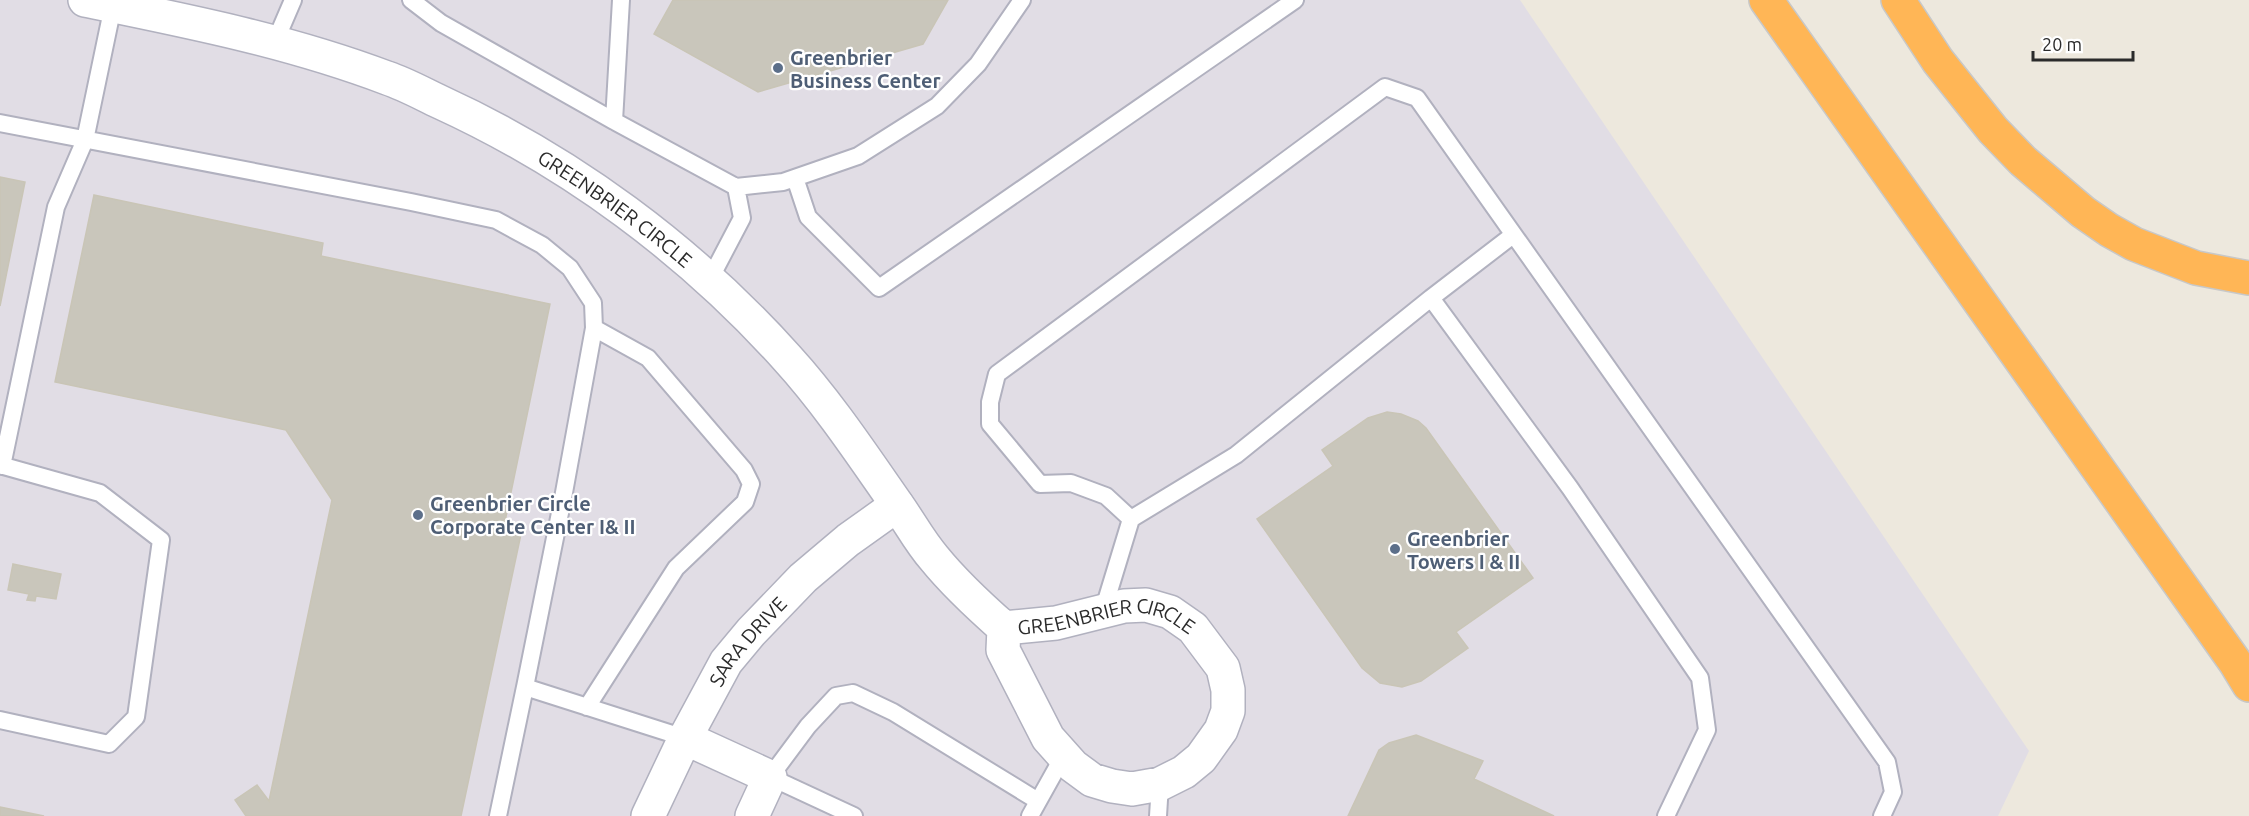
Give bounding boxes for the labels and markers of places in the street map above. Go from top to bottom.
place label: Greenbrier Business Center [790,46,941,92]
marker: Greenbrier Business Center [771,61,785,75]
place label: Greenbrier Circle Corporate Center I& II [430,492,636,538]
marker: Greenbrier Circle Corporate Center I& II [411,508,425,522]
place label: Greenbrier Towers I & II [1407,527,1520,573]
marker: Greenbrier Towers I & II [1388,542,1402,556]

